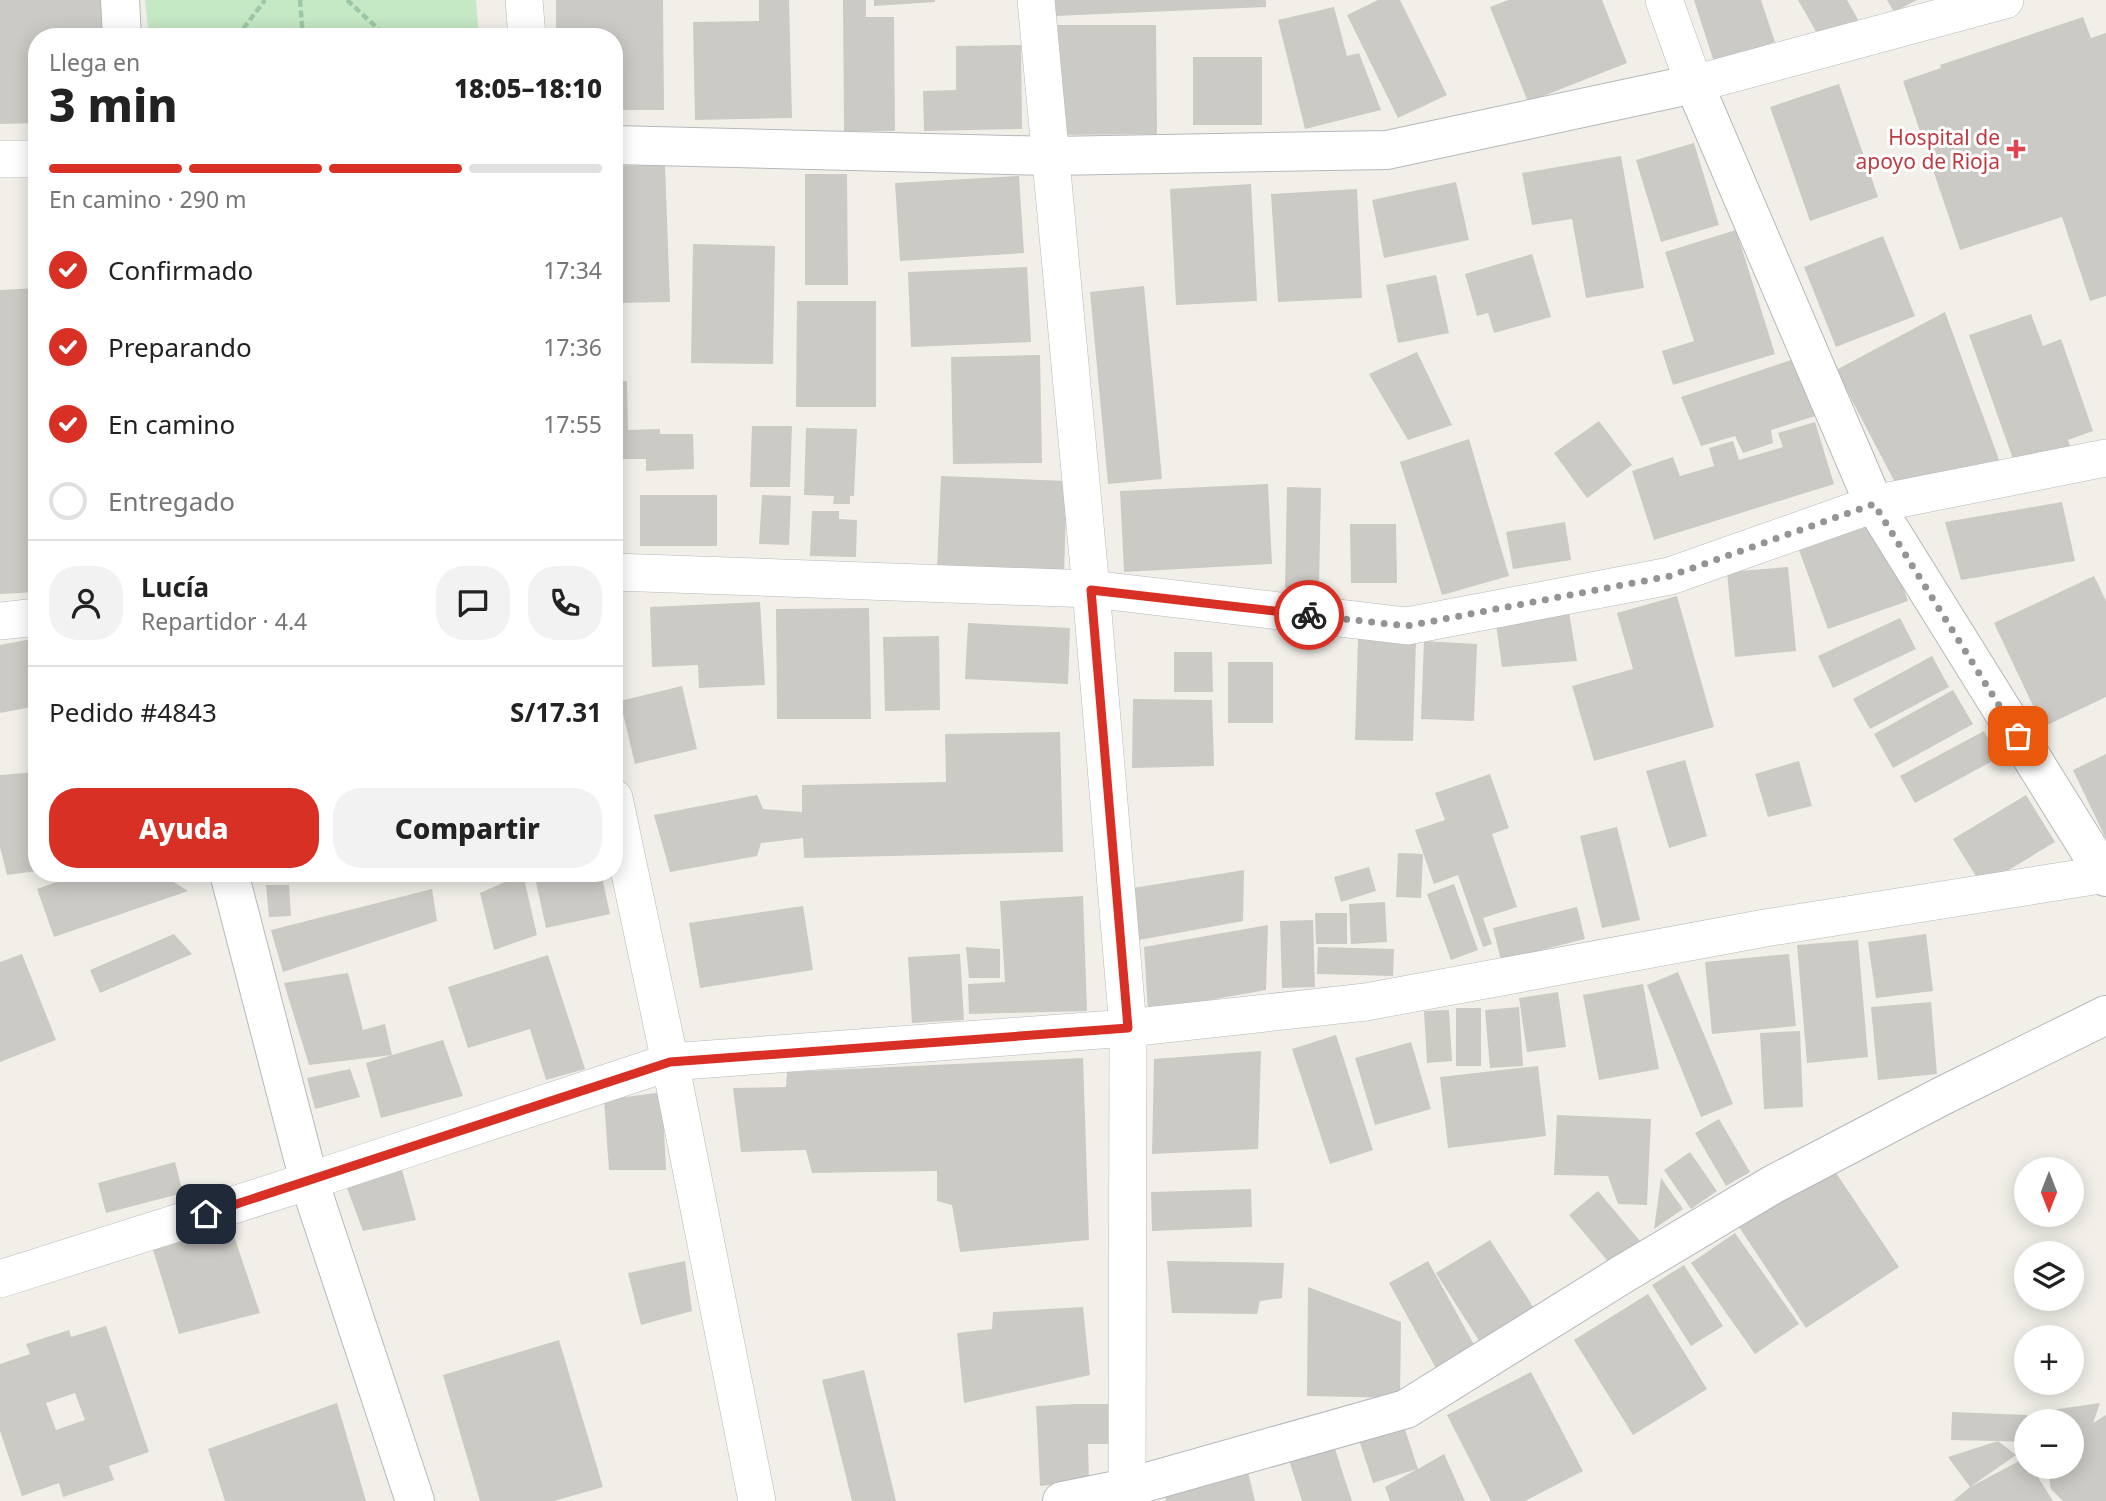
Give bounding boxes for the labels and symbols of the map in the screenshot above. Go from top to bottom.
place label: Hospital de apoyo de Rioja [1856,123,2000,175]
marker: Hospital de apoyo de Rioja [2006,139,2026,159]
courier [1274,580,1344,650]
pin [1988,706,2048,766]
north arrow [2014,1157,2084,1227]
pin [176,1184,236,1244]

